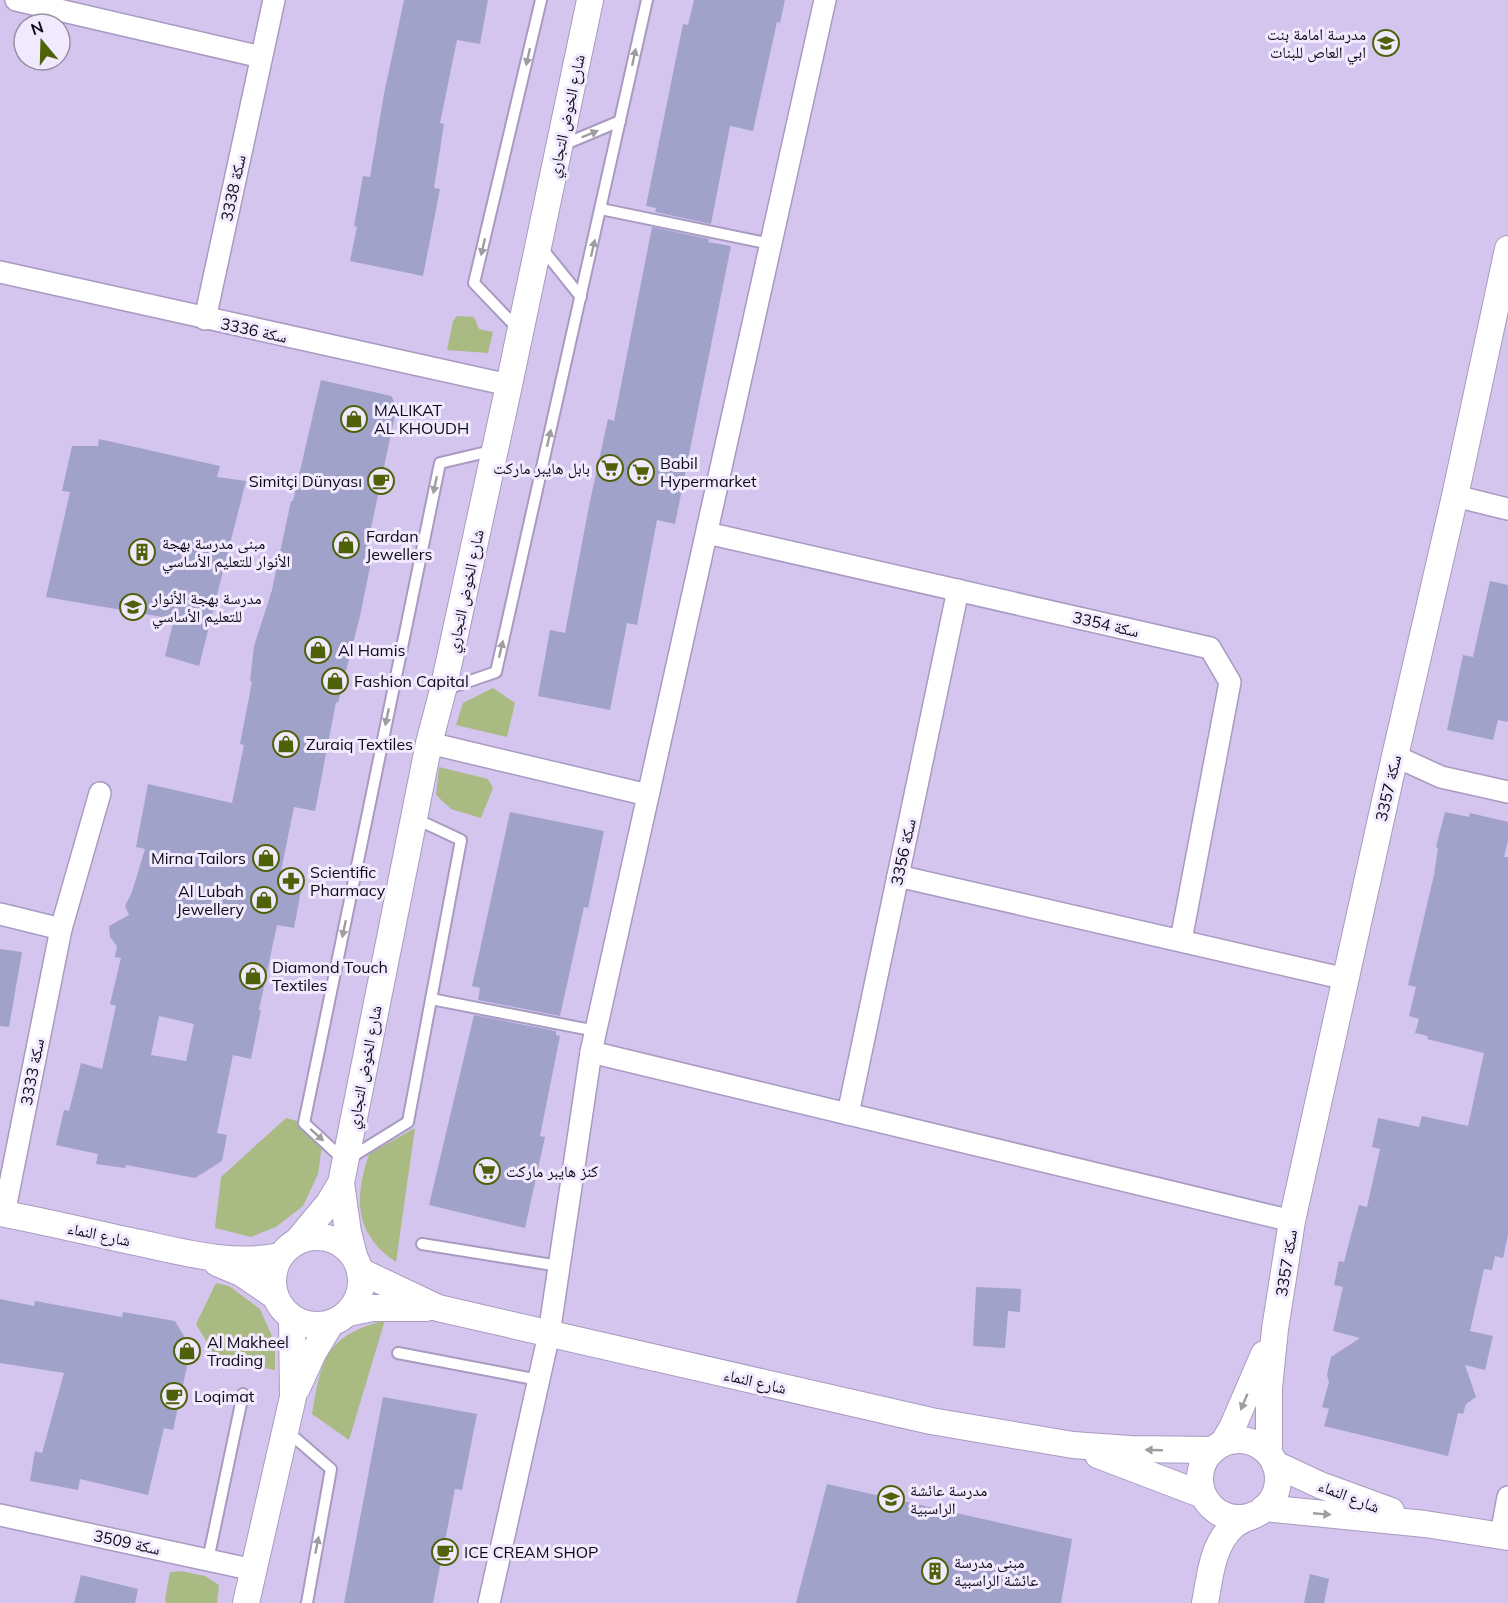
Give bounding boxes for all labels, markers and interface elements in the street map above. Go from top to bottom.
north arrow [12,12,72,72]
text: N [28,16,46,39]
place label: مدرسة امامة بنت ابي العاص للبنات [1267,24,1366,65]
school or university icon: مدرسة امامة بنت ابي العاص للبنات [1371,28,1401,58]
one-way arrow [522,48,532,66]
one-way arrow [630,48,640,67]
street label: شارع الخوض التجاري [543,53,592,180]
one-way arrow [581,129,599,138]
street label: سكة 3338 [216,153,250,223]
one-way arrow [477,238,487,256]
one-way arrow [588,239,598,257]
street label: سكة 3336 [219,313,289,347]
place label: MALIKAT AL KHOUDH [374,400,469,438]
shop icon: MALIKAT AL KHOUDH [339,404,369,434]
one-way arrow [545,429,555,447]
supermarket icon: بابل هايبر ماركت [595,453,625,483]
place label: Babil Hypermarket [660,453,757,491]
supermarket icon: Babil Hypermarket [626,457,656,487]
place label: بابل هايبر ماركت [493,458,590,479]
cafe icon: Simitçi Dünyası [366,466,396,496]
place label: Simitçi Dünyası [249,471,362,491]
one-way arrow [430,476,439,495]
place label: Fardan Jewellers [366,526,432,564]
street label: شارع الخوض التجاري [442,528,491,655]
shop icon: Fardan Jewellers [331,530,361,560]
place label: مبنى مدرسة بهجة الأنوار للتعليم الأساسي [162,533,290,574]
building icon: مبنى مدرسة بهجة الأنوار للتعليم الأساسي [127,537,157,567]
place label: مدرسة بهجة الأنوار للتعليم الأساسي [151,588,262,629]
school or university icon: مدرسة بهجة الأنوار للتعليم الأساسي [118,592,148,622]
street label: سكة 3354 [1071,607,1141,641]
shop icon: Al Hamis [303,635,333,665]
one-way arrow [497,639,507,658]
place label: Al Hamis [338,640,405,660]
shop icon: Fashion Capital [320,666,350,696]
place label: Fashion Capital [354,671,469,691]
one-way arrow [382,708,391,727]
shop icon: Zuraiq Textiles [271,729,301,759]
place label: Zuraiq Textiles [306,734,413,754]
street label: سكة 3357 [1371,753,1405,823]
street label: سكة 3356 [886,817,920,887]
shop icon: Mirna Tailors [251,843,281,873]
place label: Mirna Tailors [151,848,246,868]
place label: Scientific Pharmacy [310,862,386,900]
pharmacy icon: Scientific Pharmacy [276,866,306,896]
place label: Al Lubah Jewellery [177,881,244,919]
shop icon: Al Lubah Jewellery [249,885,279,915]
one-way arrow [339,919,348,938]
place label: Diamond Touch Textiles [272,957,388,995]
shop icon: Diamond Touch Textiles [238,961,268,991]
street label: شارع الخوض التجاري [342,1004,389,1131]
street label: سكة 3333 [16,1037,48,1107]
one-way arrow [309,1128,324,1141]
supermarket icon: كنز هايبر ماركت [472,1156,502,1186]
place label: كنز هايبر ماركت [506,1161,599,1181]
street label: شارع النماء [65,1218,132,1251]
street label: سكة 3357 [1271,1228,1301,1298]
place label: Al Makheel Trading [207,1332,289,1370]
shop icon: Al Makheel Trading [172,1336,202,1366]
street label: شارع النماء [721,1364,788,1399]
cafe icon: Loqimat [159,1381,189,1411]
place label: Loqimat [194,1386,255,1406]
one-way arrow [1239,1393,1248,1411]
one-way arrow [1145,1445,1164,1455]
street label: شارع النماء [1315,1475,1383,1518]
place label: مدرسة عائشة الراسبية [910,1480,987,1518]
school or university icon: مدرسة عائشة الراسبية [876,1484,906,1514]
one-way arrow [1313,1509,1332,1519]
street label: سكة 3509 [92,1525,162,1559]
one-way arrow [313,1536,322,1555]
cafe icon: ICE CREAM SHOP [430,1537,460,1567]
place label: ICE CREAM SHOP [464,1542,599,1562]
place label: مبنى مدرسة عائشة الراسبية [954,1552,1038,1590]
building icon: مبنى مدرسة عائشة الراسبية [920,1556,950,1586]

